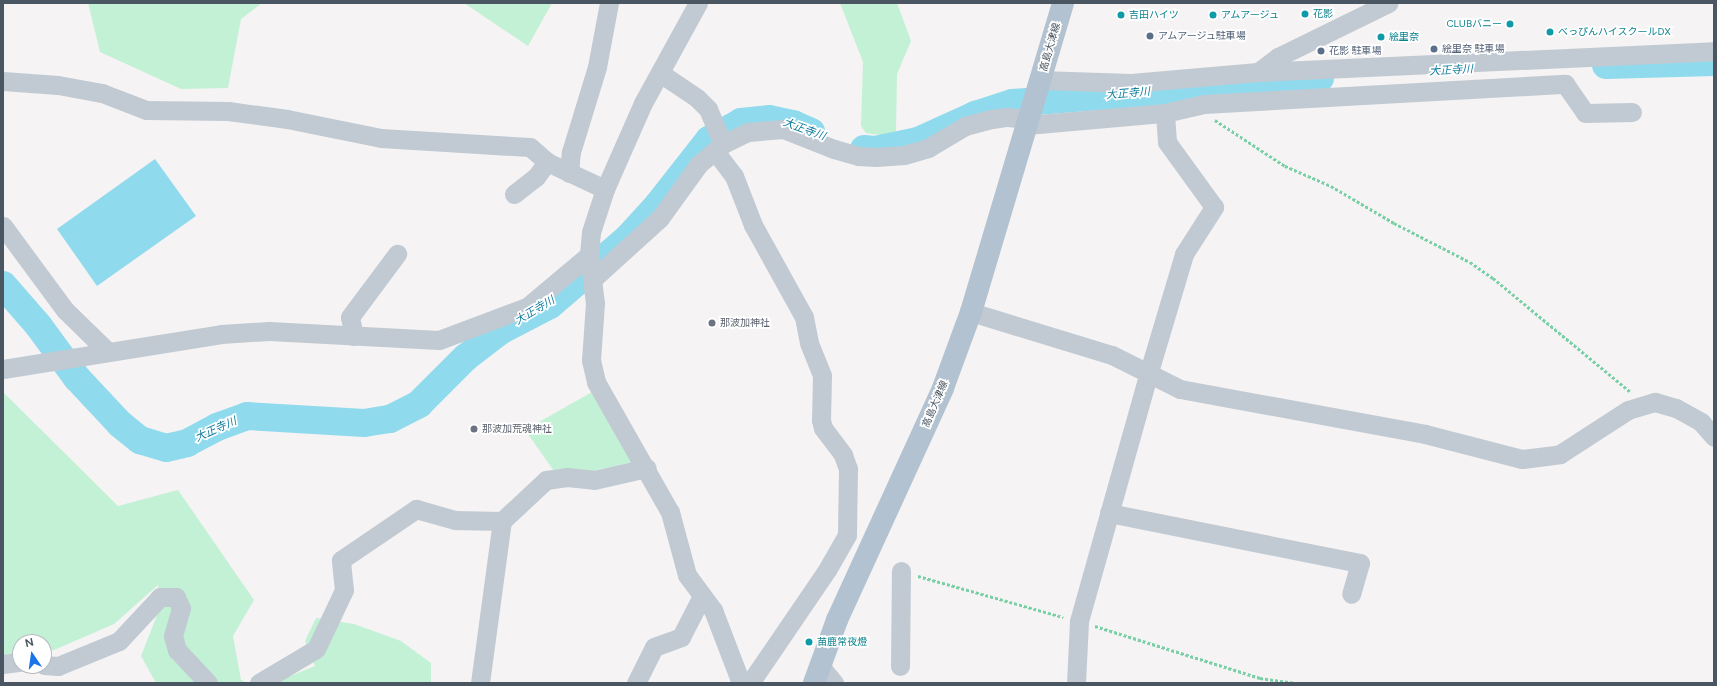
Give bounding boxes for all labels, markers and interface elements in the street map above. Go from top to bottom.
place label: 花影 [1313,8,1333,20]
place label: 吉田ハイツ [1129,9,1179,21]
place label: アムアージュ [1221,9,1280,21]
marker: 花影 [1300,9,1310,19]
marker: 吉田ハイツ [1116,10,1126,20]
marker: アムアージュ [1208,10,1218,20]
place label: CLUBバニー [1446,18,1502,30]
marker: CLUBバニー [1505,19,1515,29]
street label: 高島大津線 [1037,21,1063,73]
place label: べっぴんハイスクールDX [1558,26,1671,38]
marker: べっぴんハイスクールDX [1545,27,1555,37]
place label: アムアージュ駐車場 [1158,30,1247,42]
marker: アムアージュ駐車場 [1145,31,1155,41]
place label: 絵里奈 [1389,31,1419,43]
marker: 絵里奈 [1376,32,1386,42]
place label: 絵里奈 駐車場 [1442,43,1504,55]
marker: 絵里奈 駐車場 [1429,44,1439,54]
place label: 花影 駐車場 [1329,45,1381,57]
marker: 花影 駐車場 [1316,46,1326,56]
water label: 大正寺川 [1429,63,1473,79]
water label: 大正寺川 [1106,86,1150,102]
water label: 大正寺川 [781,116,827,144]
water label: 大正寺川 [513,294,557,328]
place label: 那波加神社 [720,317,770,329]
marker: 那波加神社 [707,318,717,328]
street label: 高島大津線 [920,379,950,429]
water label: 大正寺川 [193,415,239,445]
place label: 那波加荒魂神社 [482,423,552,435]
marker: 那波加荒魂神社 [469,424,479,434]
north arrow [12,634,52,674]
text: N [24,636,35,650]
place label: 苗鹿常夜燈 [817,636,867,648]
marker: 苗鹿常夜燈 [804,637,814,647]

